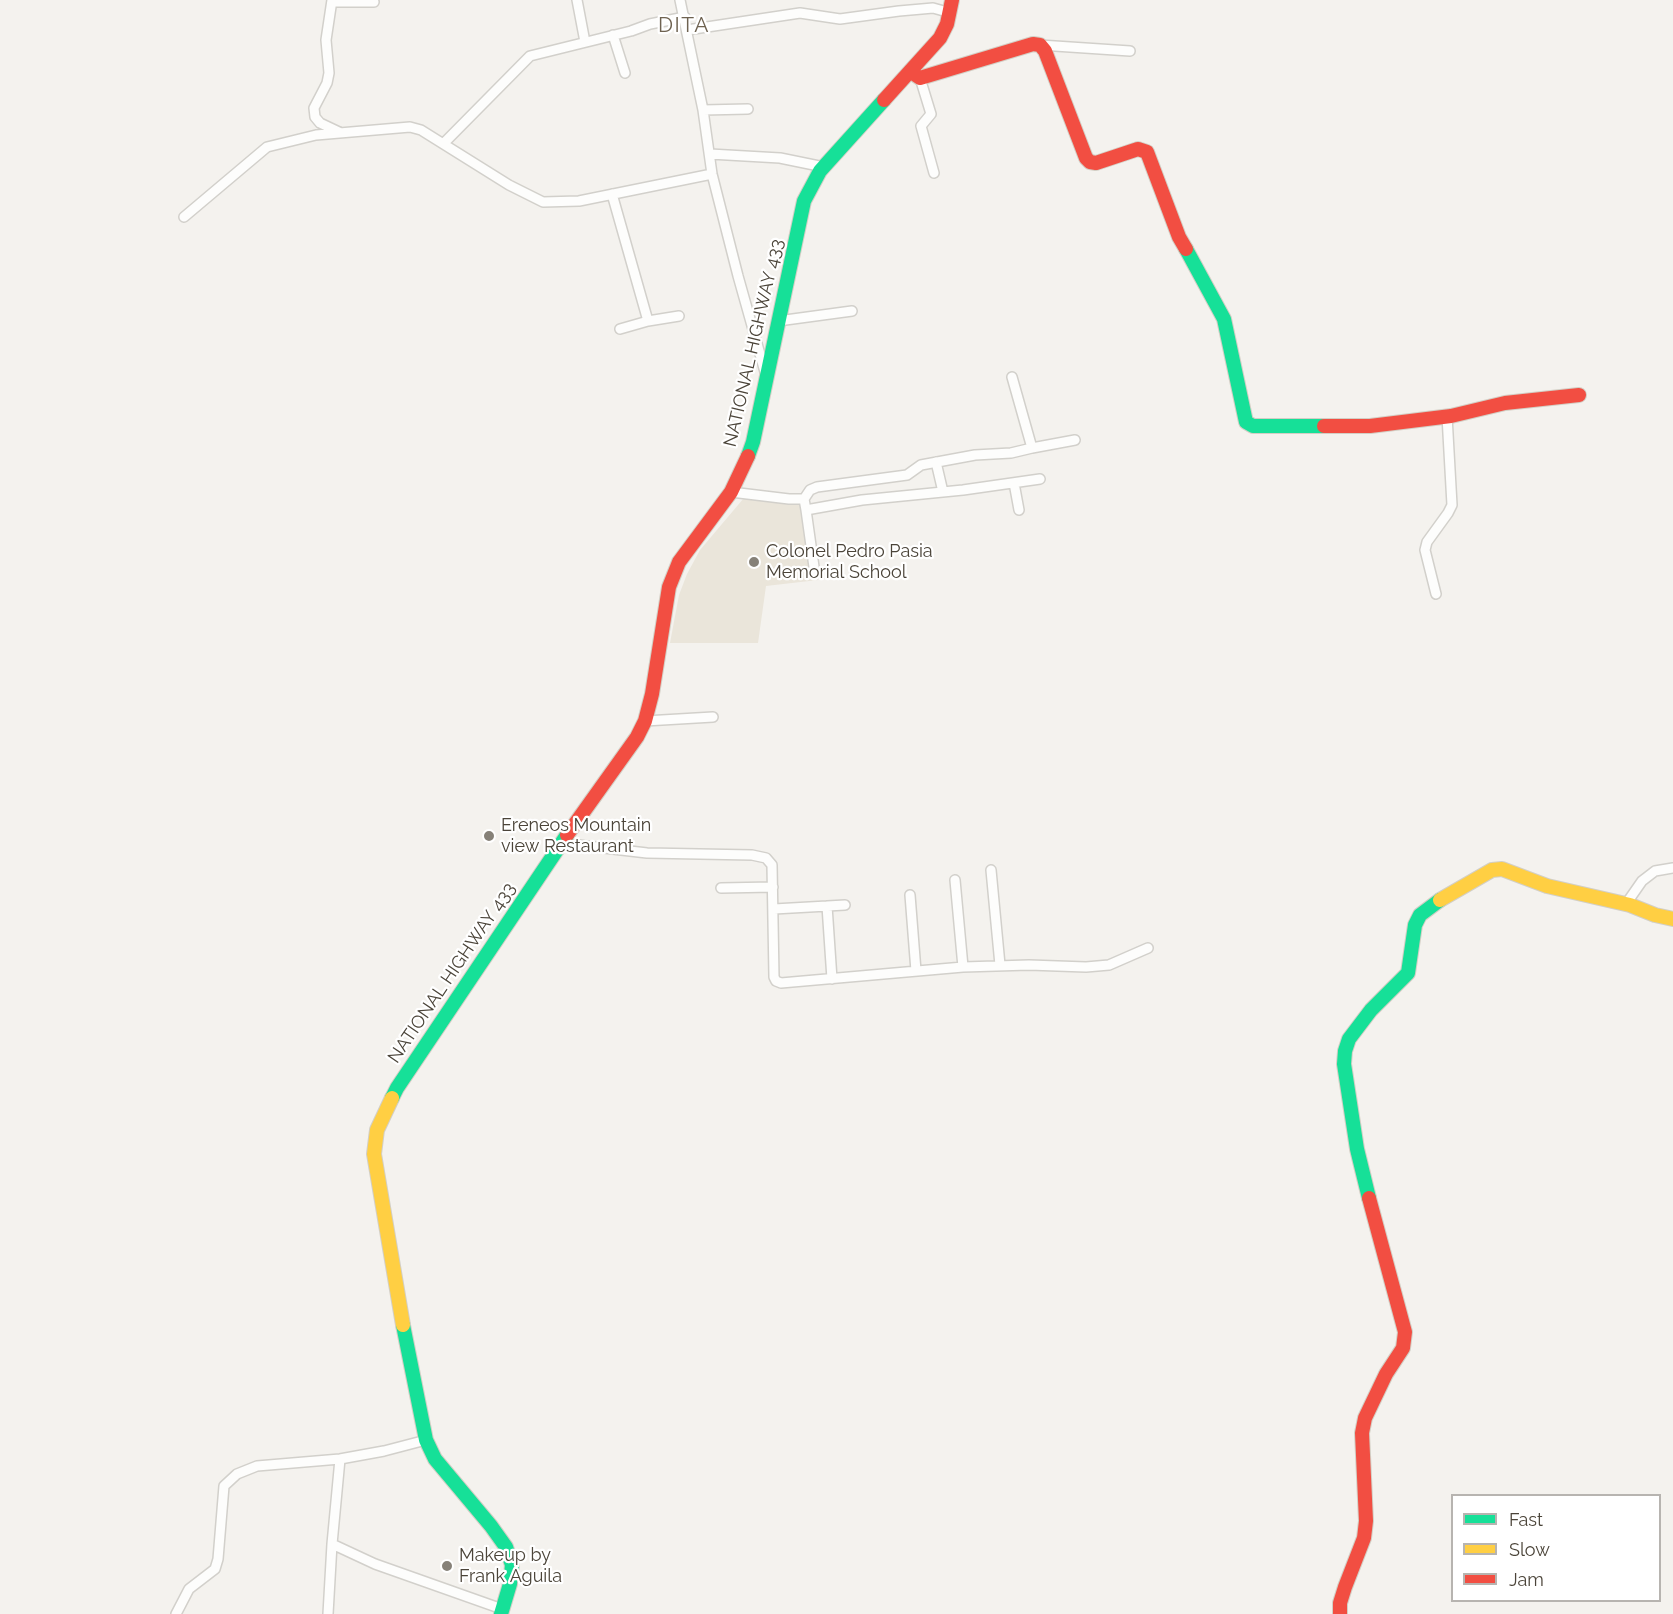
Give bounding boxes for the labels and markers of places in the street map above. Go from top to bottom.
place label: Colonel Pedro Pasia Memorial School [766,541,933,584]
marker: Colonel Pedro Pasia Memorial School [747,555,761,569]
place label: Ereneos Mountain view Restaurant [501,815,651,858]
marker: Ereneos Mountain view Restaurant [482,829,496,843]
place label: Makeup by Frank Aguila [459,1545,562,1588]
marker: Makeup by Frank Aguila [440,1559,454,1573]

